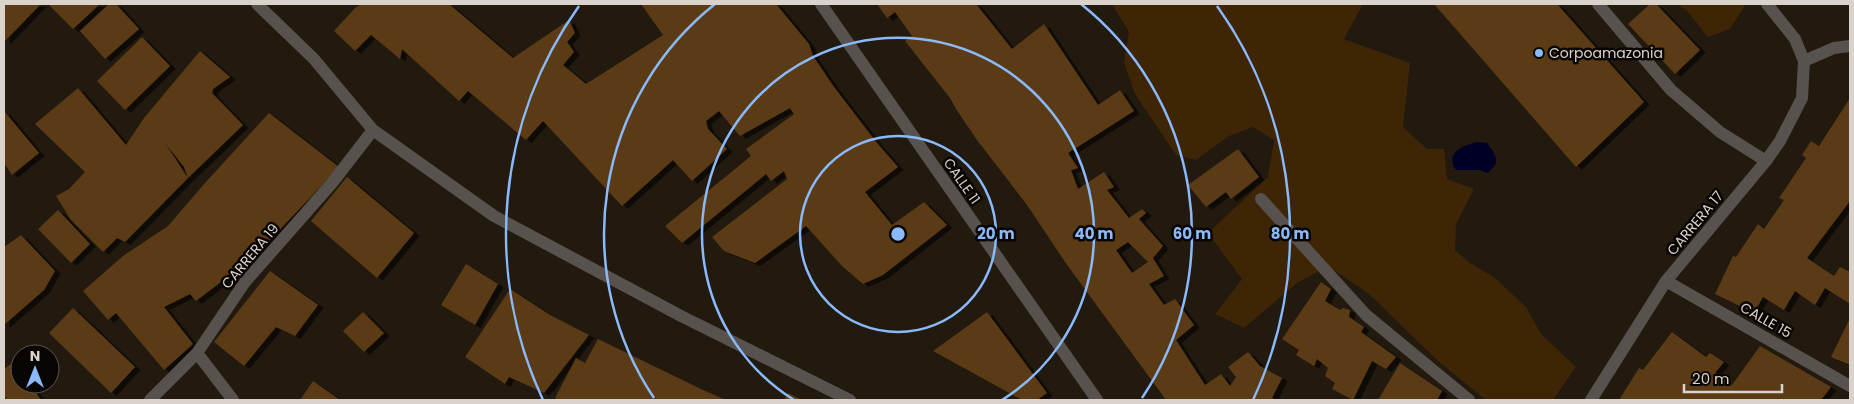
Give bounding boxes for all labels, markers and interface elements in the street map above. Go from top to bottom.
place label: Corpoamazonia [1549,43,1663,63]
marker: Corpoamazonia [1533,47,1545,59]
street label: CALLE 11 [939,154,985,208]
street label: CARRERA 17 [1662,186,1728,259]
street label: CARRERA 19 [217,219,283,293]
text: 20 m [977,223,1015,244]
text: 40 m [1074,223,1114,244]
text: 60 m [1173,223,1211,244]
text: 80 m [1271,223,1309,244]
centre of rings [889,225,907,243]
street label: CALLE 15 [1737,297,1795,343]
north arrow [10,344,60,394]
text: N [30,346,40,366]
scale bar [1684,362,1782,394]
text: 20 m [1692,368,1730,389]

